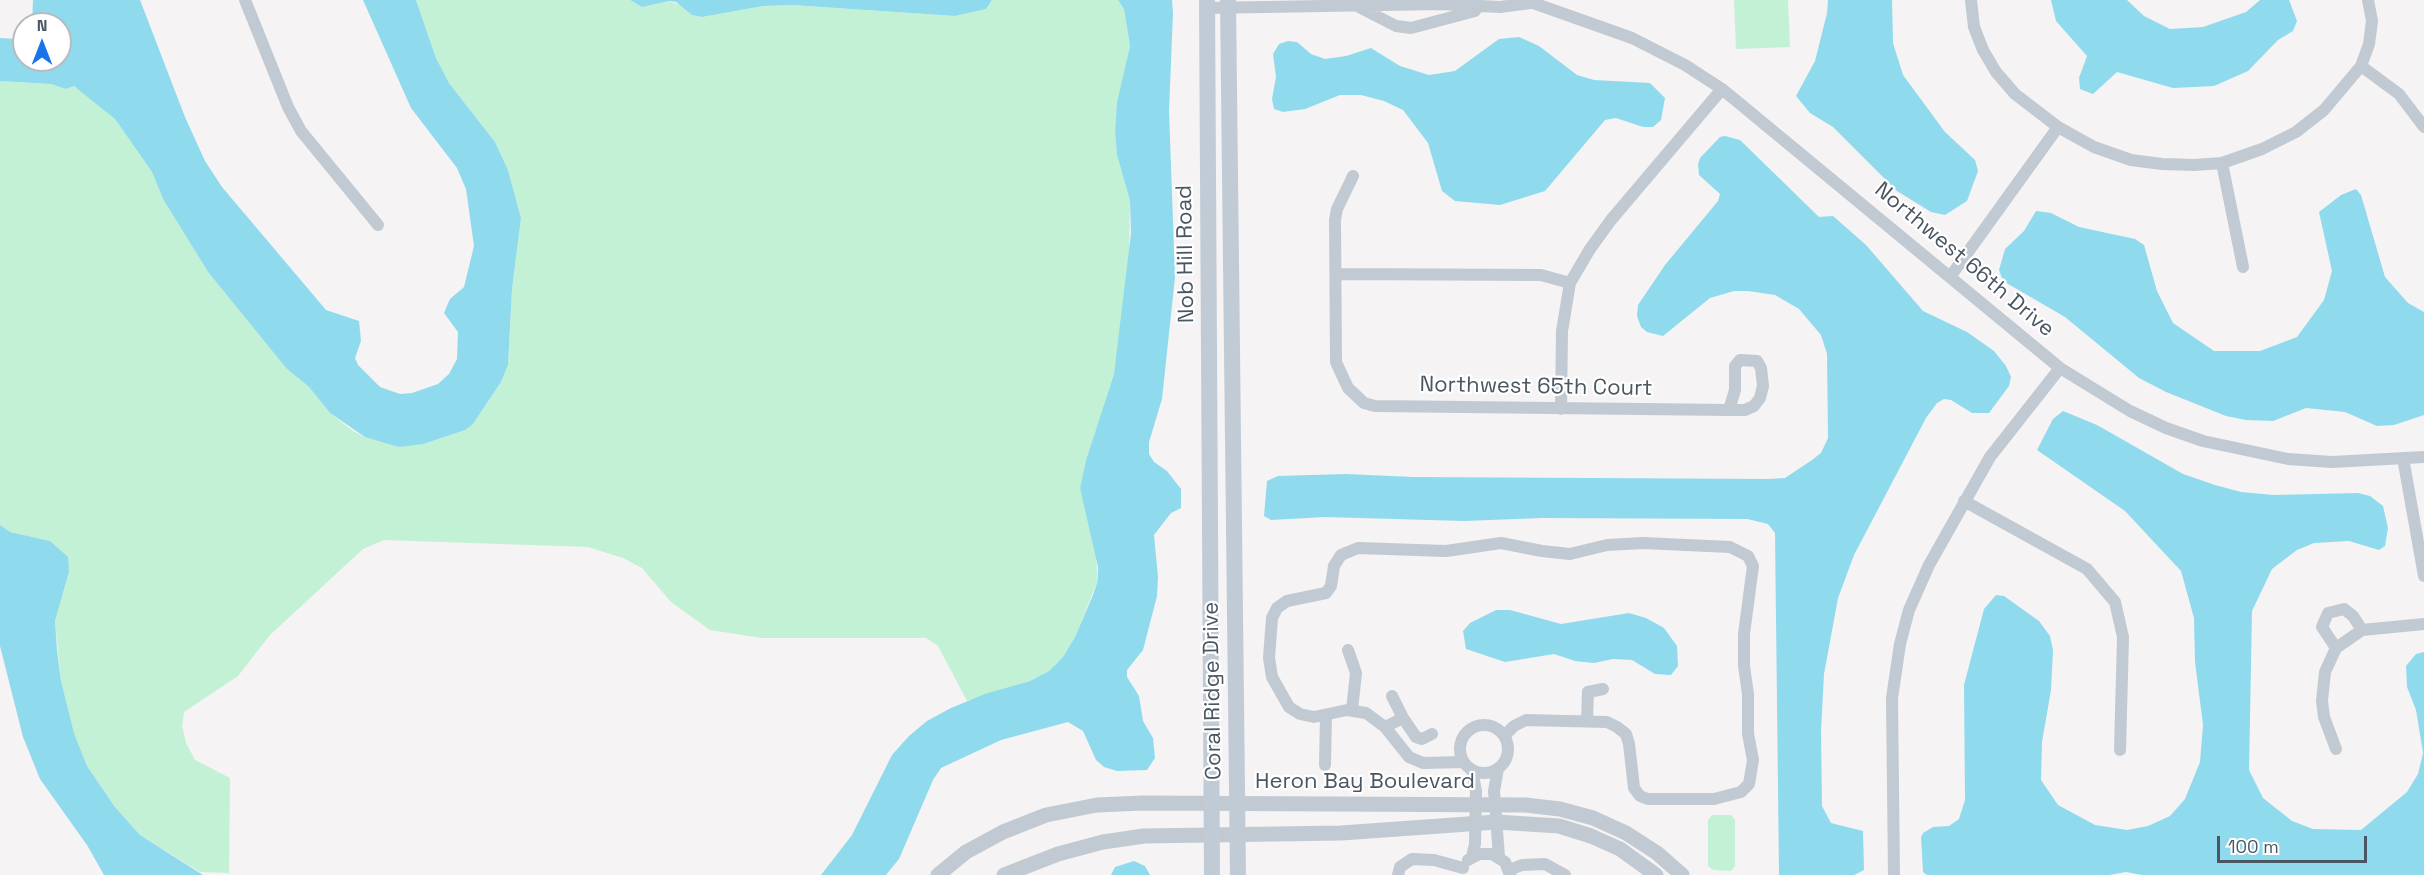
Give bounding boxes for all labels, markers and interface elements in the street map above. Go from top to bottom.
north arrow [12,12,72,72]
text: N [37,15,47,36]
street label: Northwest 66th Drive [1869,177,2059,343]
street label: Nob Hill Road [1172,185,1200,323]
street label: Northwest 65th Court [1419,372,1653,402]
street label: Coral Ridge Drive [1198,602,1228,780]
street label: Heron Bay Boulevard [1255,769,1475,795]
scale bar [2220,824,2370,862]
text: 100 m [2228,835,2279,858]

